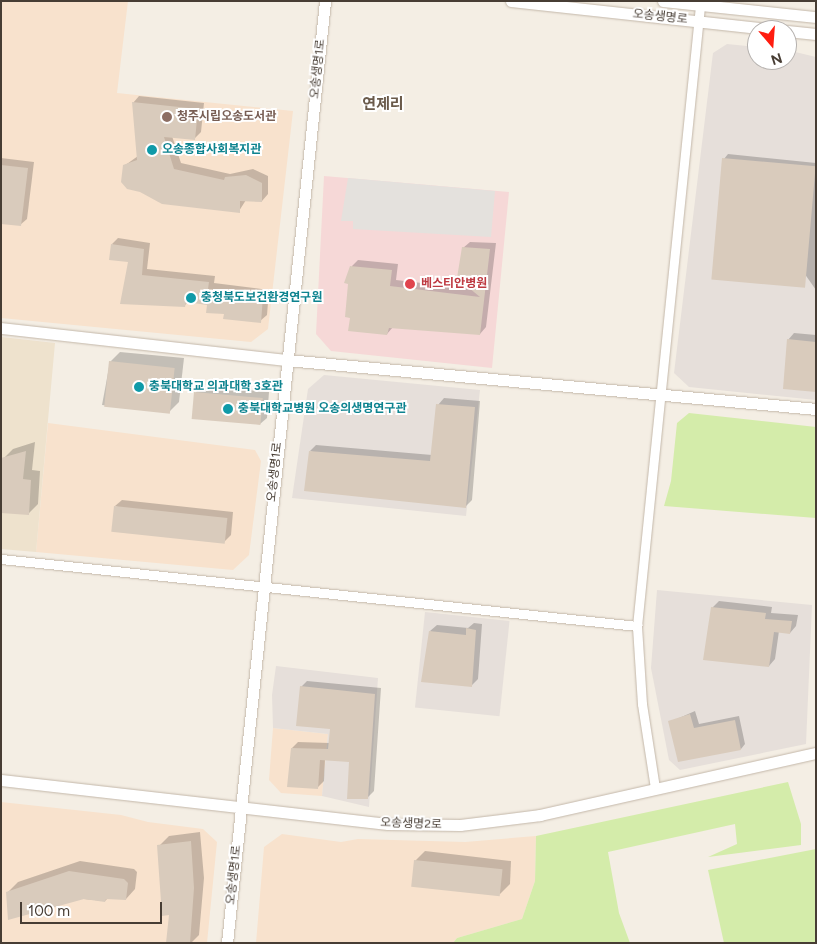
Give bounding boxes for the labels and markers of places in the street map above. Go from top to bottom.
place label: 청주시립오송도서관 [177,110,276,124]
marker: 청주시립오송도서관 [161,111,173,123]
place label: 오송종합사회복지관 [162,143,261,157]
marker: 오송종합사회복지관 [146,144,158,156]
marker: 베스티안병원 [403,277,417,291]
place label: 베스티안병원 [421,277,487,291]
place label: 충청북도보건환경연구원 [201,291,322,305]
marker: 충청북도보건환경연구원 [185,292,197,304]
place label: 충북대학교 의과대학 3호관 [149,380,283,394]
marker: 충북대학교 의과대학 3호관 [133,381,145,393]
place label: 충북대학교병원 오송의생명연구관 [238,402,406,416]
marker: 충북대학교병원 오송의생명연구관 [222,403,234,415]

